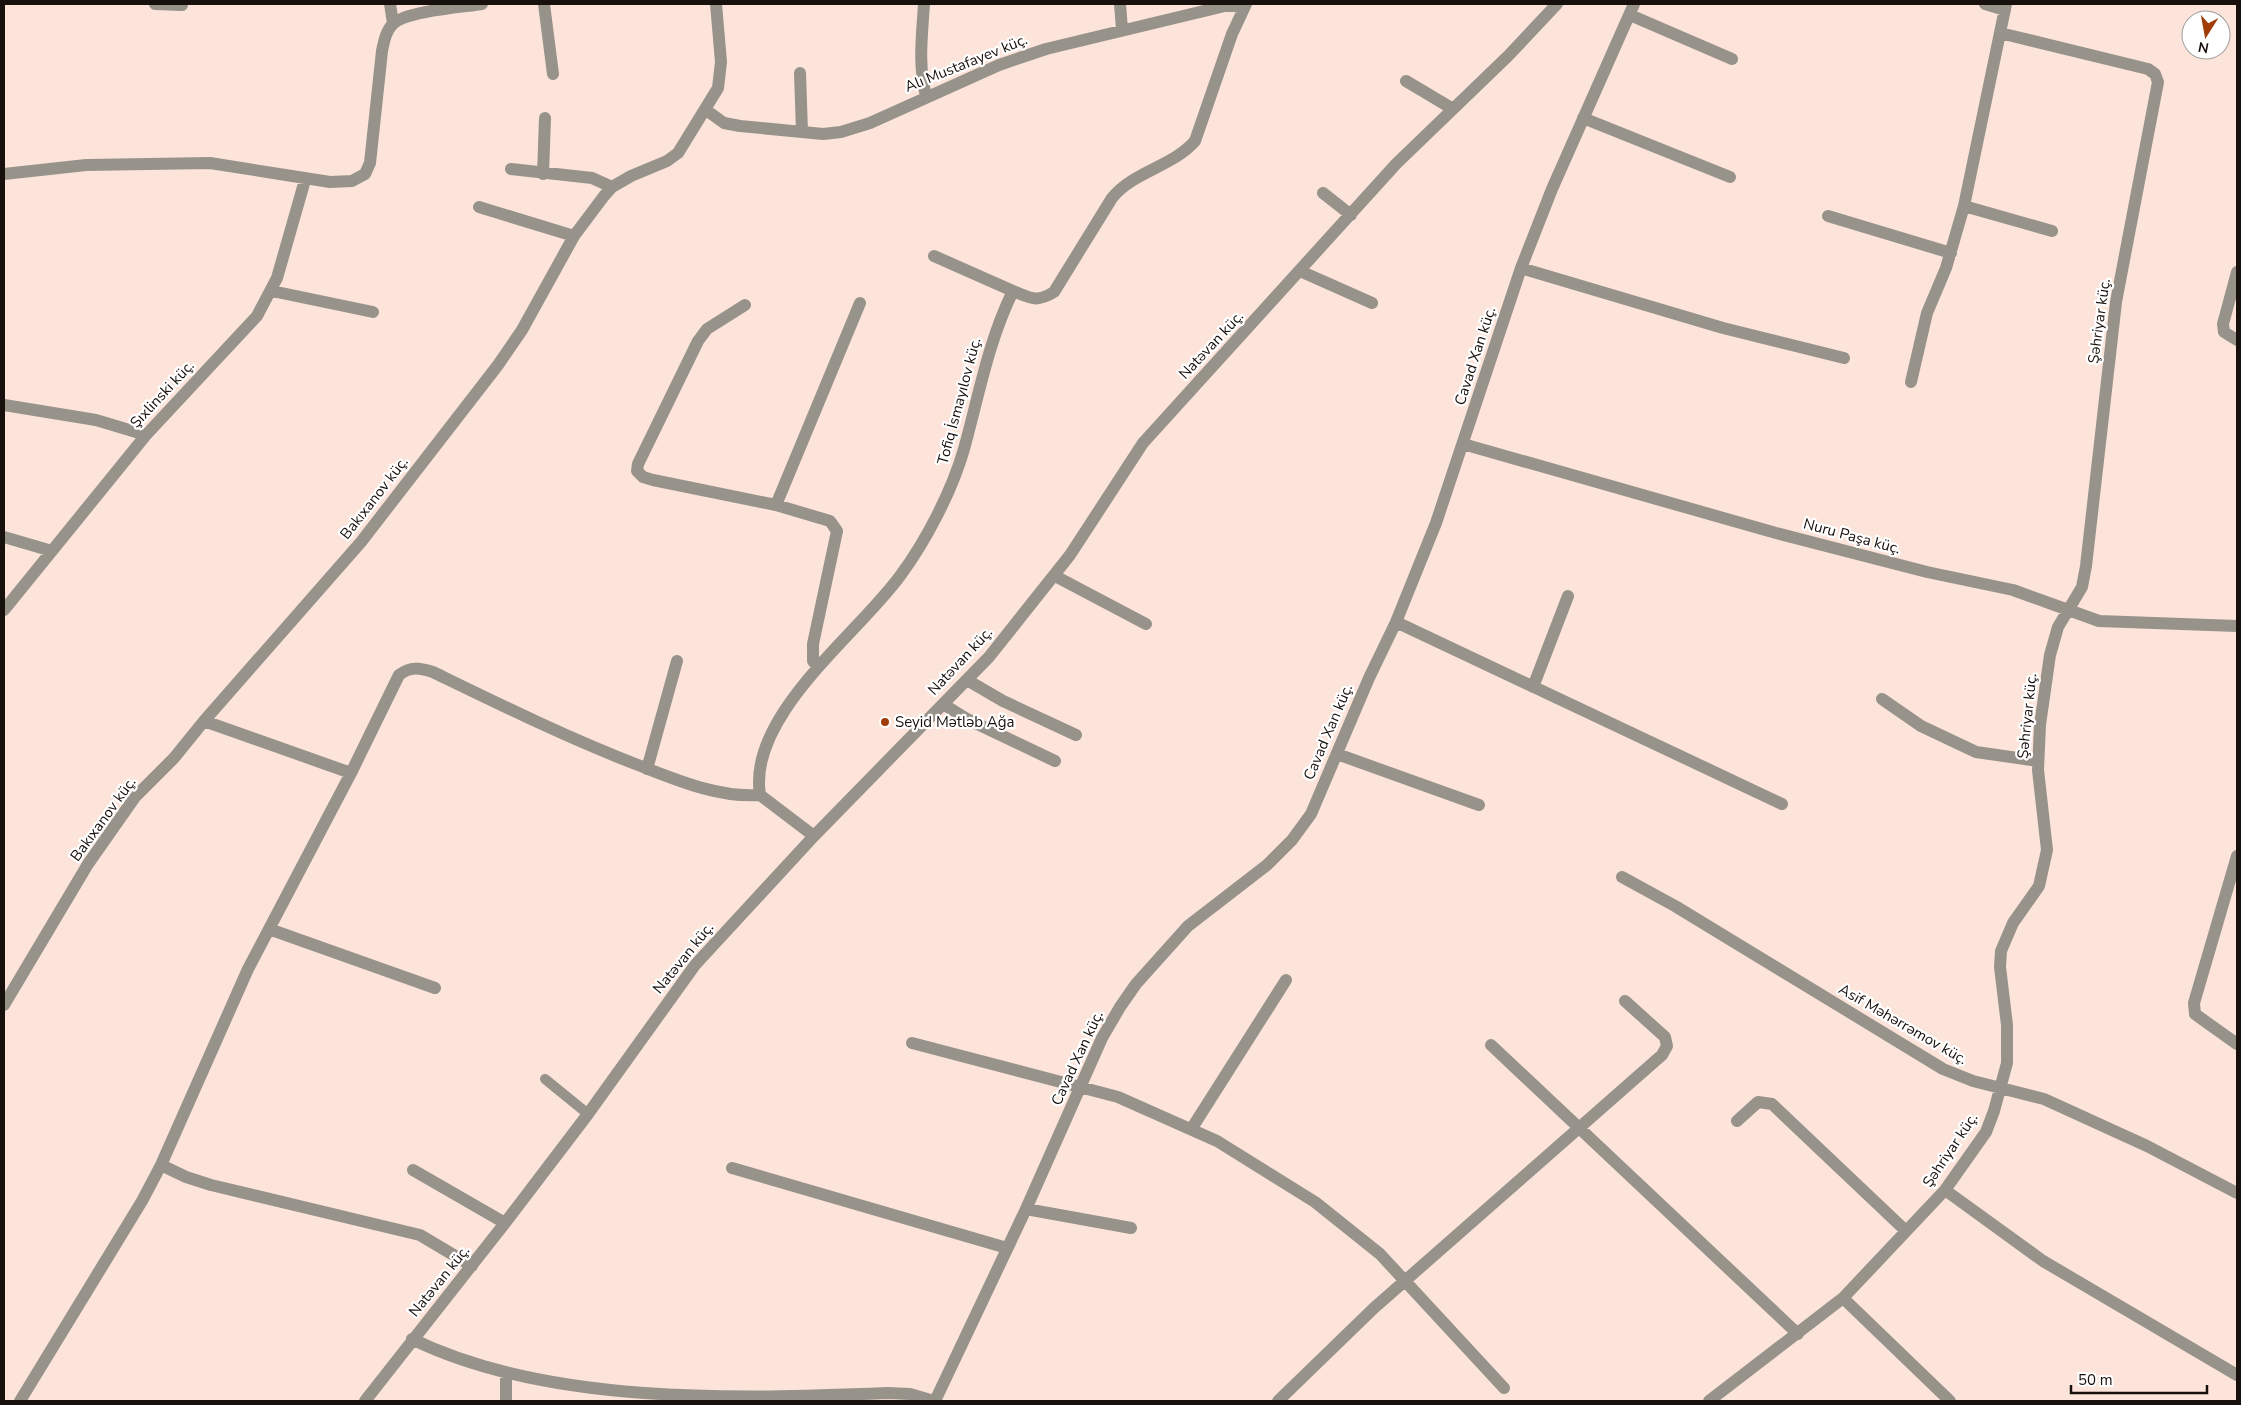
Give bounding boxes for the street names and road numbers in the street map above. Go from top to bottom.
street label: Alı Mustafayev küç. [902,29,1030,97]
street label: Şəhriyar küç. [2083,277,2115,365]
street label: Cavad Xan küç. [1450,304,1500,408]
street label: Natəvan küç. [1174,307,1248,383]
street label: Tofiq İsmayılov küç. [932,335,986,467]
street label: Şıxlinski küç. [126,356,198,432]
street label: Bakıxanov küç. [335,453,413,543]
street label: Nuru Paşa küç. [1801,513,1903,559]
street label: Natəvan küç. [923,623,997,699]
street label: Şəhriyar küç. [2013,672,2041,760]
street label: Cavad Xan küç. [1299,681,1357,783]
street label: Bakıxanov küç. [66,773,140,865]
street label: Natəvan küç. [648,918,718,998]
street label: Asif Məhərrəmov küç. [1835,979,1971,1069]
street label: Cavad Xan küç. [1046,1007,1108,1109]
street label: Şəhriyar küç. [1918,1109,1982,1191]
street label: Natəvan küç. [404,1241,474,1321]

